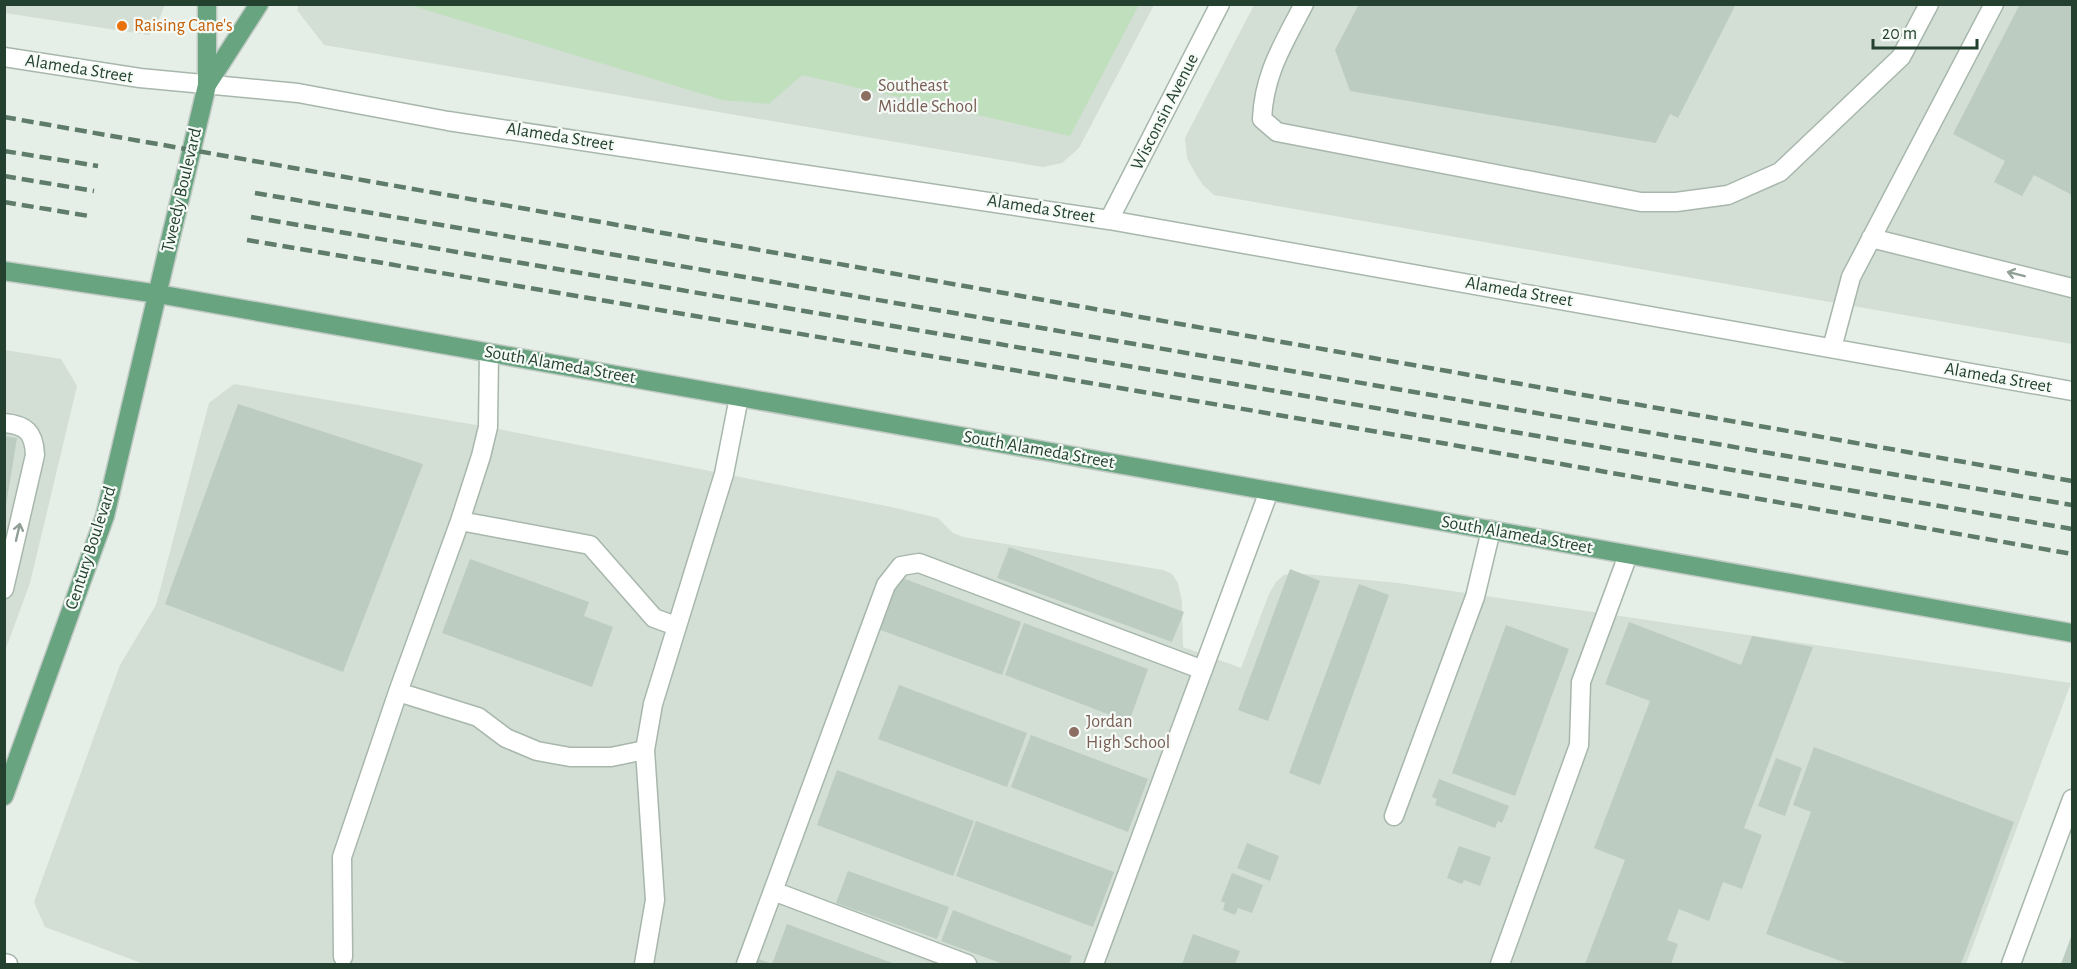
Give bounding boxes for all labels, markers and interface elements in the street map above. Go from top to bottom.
scale bar [1873,12,1976,50]
place label: Raising Cane's [134,17,233,35]
marker: Raising Cane's [115,19,129,33]
text: 20 m [1882,25,1917,43]
street label: Wisconsin Avenue [1128,51,1202,173]
street label: Alameda Street [24,52,134,86]
place label: Southeast Middle School [878,77,977,116]
marker: Southeast Middle School [859,89,873,103]
street label: Alameda Street [505,120,615,154]
street label: Tweedy Boulevard [159,126,205,254]
street label: Alameda Street [986,192,1096,226]
one-way arrow [2006,267,2025,279]
street label: Alameda Street [1464,274,1574,310]
street label: South Alameda Street [483,343,637,387]
street label: Alameda Street [1943,360,2053,396]
street label: South Alameda Street [962,428,1116,472]
street label: Century Boulevard [63,484,119,612]
street label: South Alameda Street [1440,513,1594,557]
one-way arrow [12,523,24,542]
place label: Jordan High School [1086,713,1170,752]
marker: Jordan High School [1067,725,1081,739]

